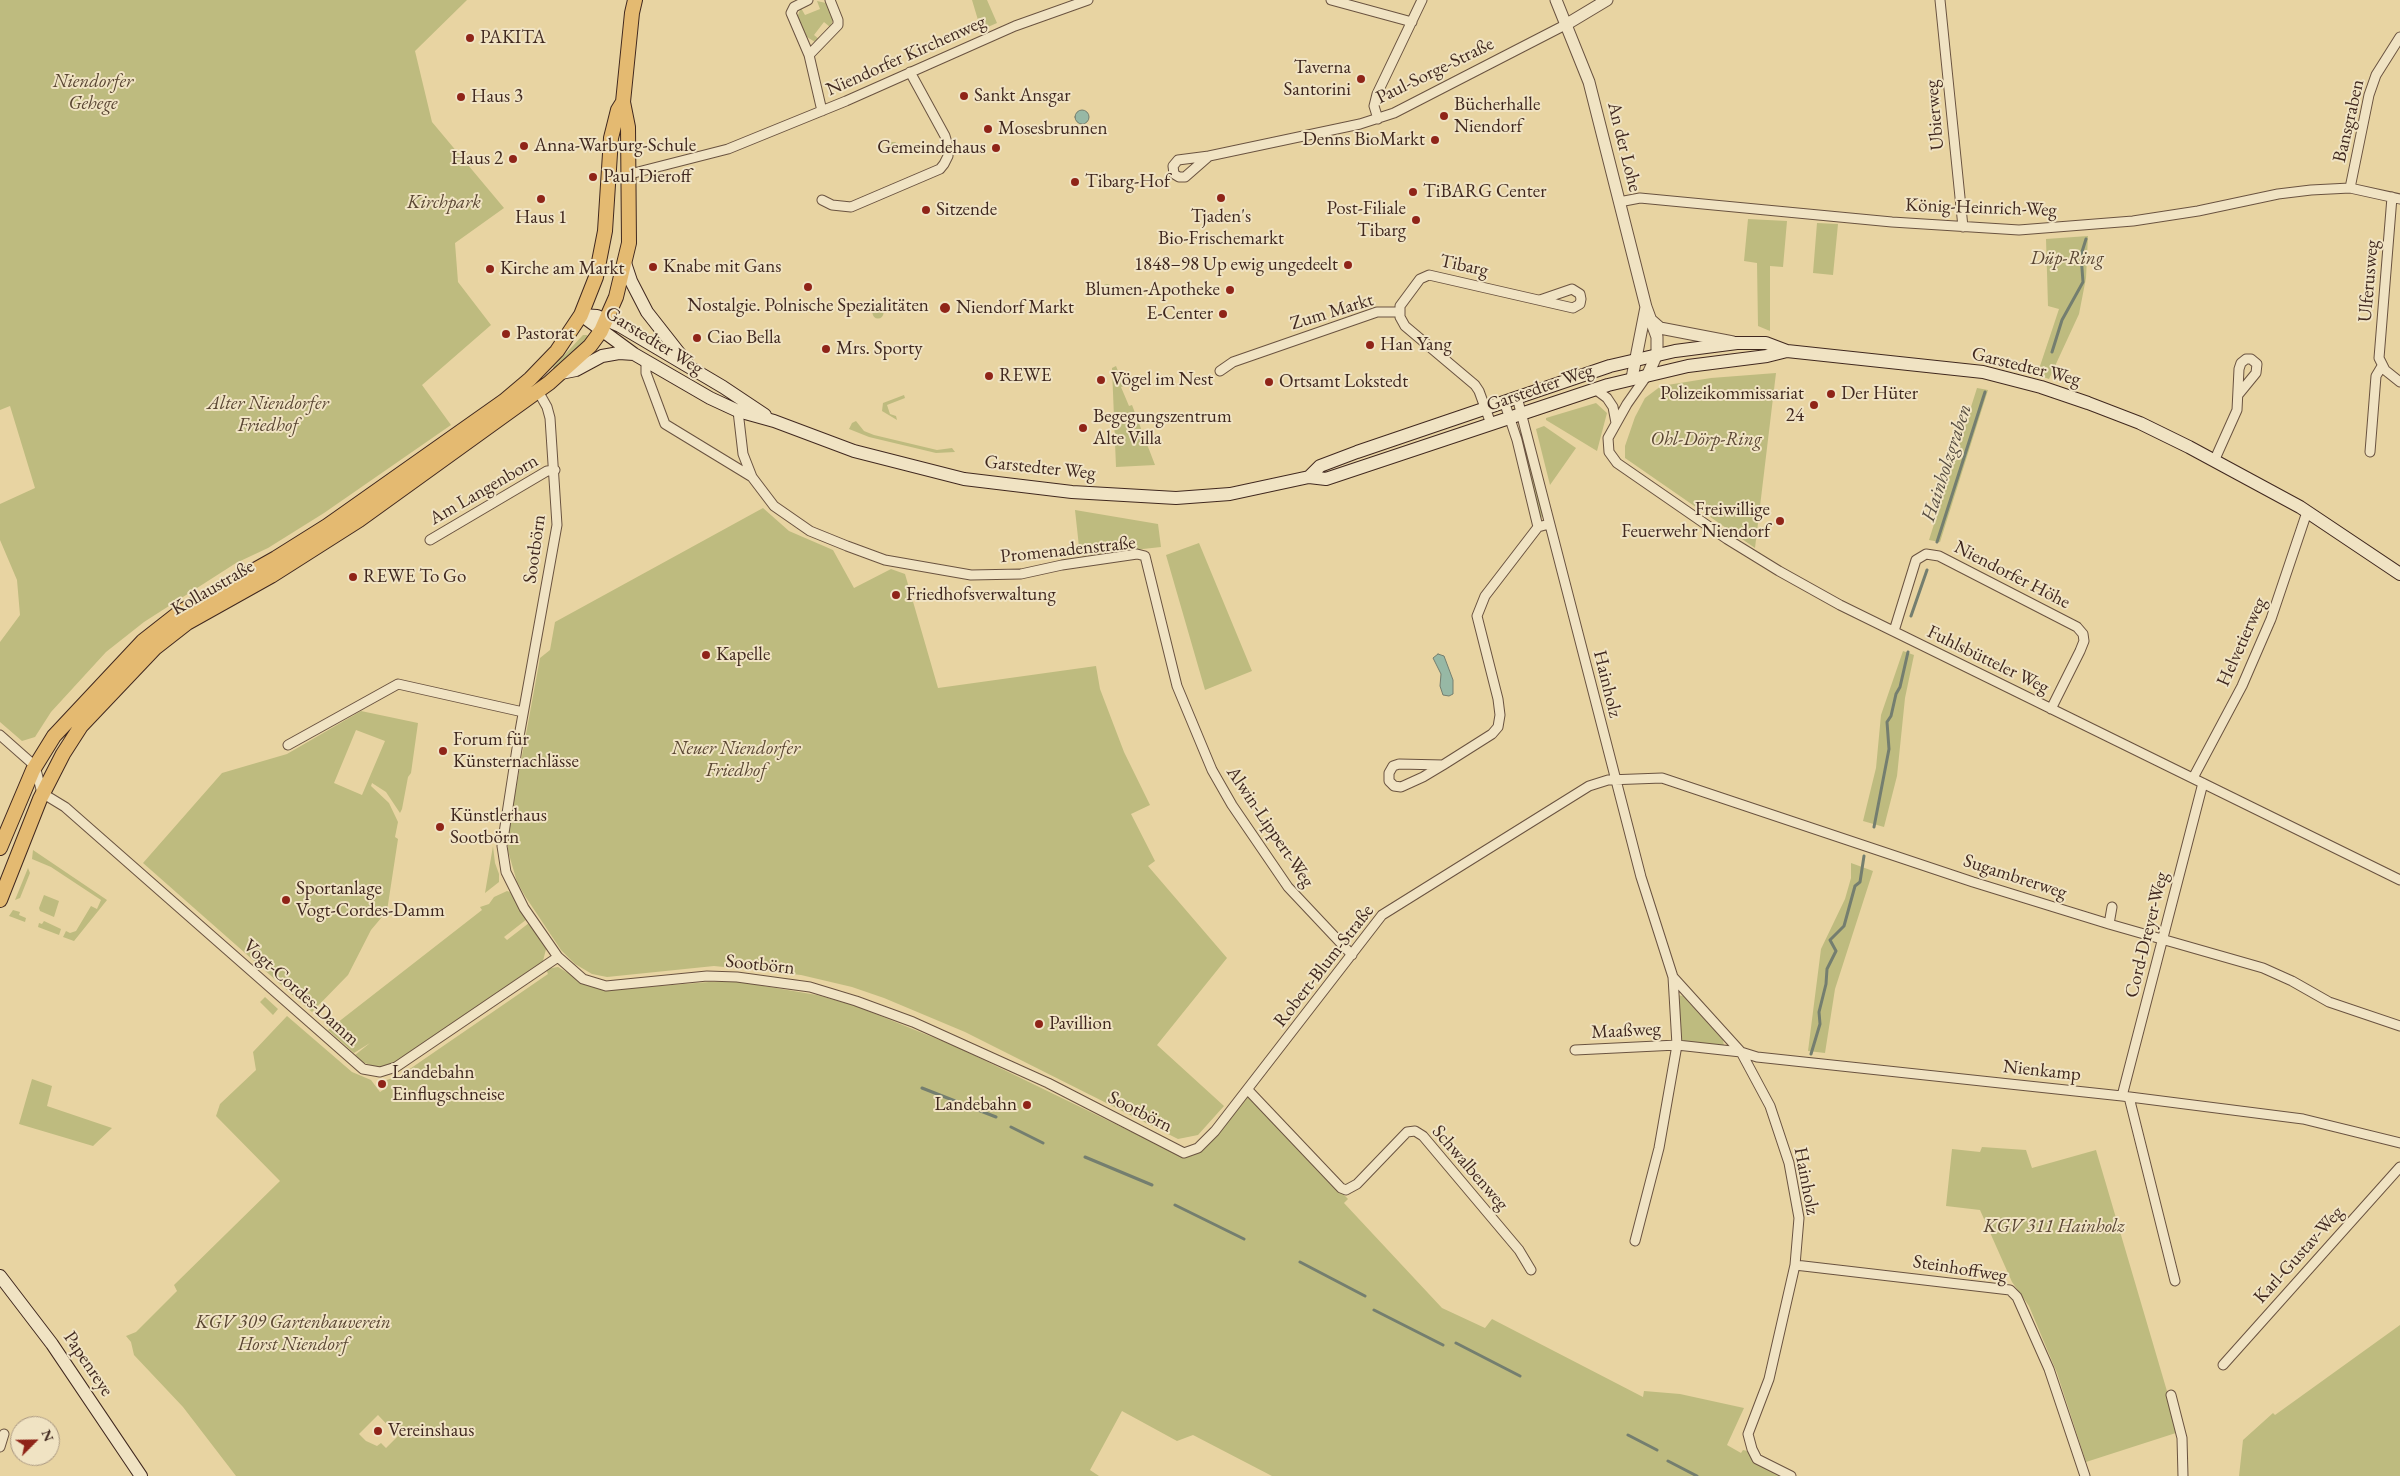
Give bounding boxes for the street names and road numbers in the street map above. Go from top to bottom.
street label: Niendorfer Kirchenweg [823,11,989,101]
street label: Paul-Sorge-Straße [1372,33,1498,109]
street label: Bansgraben [2328,77,2370,165]
street label: Ubierweg [1921,79,1949,151]
street label: An der Lohe [1602,100,1646,194]
street label: König-Heinrich-Weg [1905,194,2057,222]
street label: Ulferusweg [2354,239,2384,323]
street label: Tibarg [1438,250,1490,282]
street label: Zum Markt [1288,289,1376,335]
street label: Garstedter Weg [601,302,707,380]
street label: Garstedter Weg [1969,342,2083,392]
street label: Garstedter Weg [1484,359,1596,417]
street label: Am Langenborn [426,450,542,530]
street label: Garstedter Weg [983,451,1097,485]
street label: Sootbörn [519,513,551,585]
street label: Promenadenstraße [999,532,1137,568]
street label: Niendorfer Höhe [1950,536,2074,614]
street label: Kollaustraße [168,555,258,621]
street label: Helvetierweg [2212,594,2272,690]
street label: Fuhlsbütteler Weg [1923,621,2053,699]
street label: Hainholz [1588,648,1626,720]
street label: Alwin-Lippert-Weg [1221,762,1319,892]
street label: Sugambrerweg [1960,850,2070,904]
street label: Cord-Dreyer-Weg [2120,870,2174,1000]
street label: Robert-Blum-Straße [1269,900,1379,1032]
street label: Vogt-Cordes-Damm [238,935,364,1051]
street label: Sootbörn [724,950,796,980]
street label: Maaßweg [1591,1018,1661,1044]
street label: Nienkamp [2002,1056,2082,1086]
street label: Sootbörn [1104,1086,1176,1138]
street label: Schwalbenweg [1427,1121,1513,1215]
street label: Hainholz [1788,1145,1824,1217]
street label: Karl-Gustav-Weg [2249,1202,2349,1308]
street label: Steinhoffweg [1911,1250,2009,1288]
street label: Papenreye [58,1327,118,1401]

